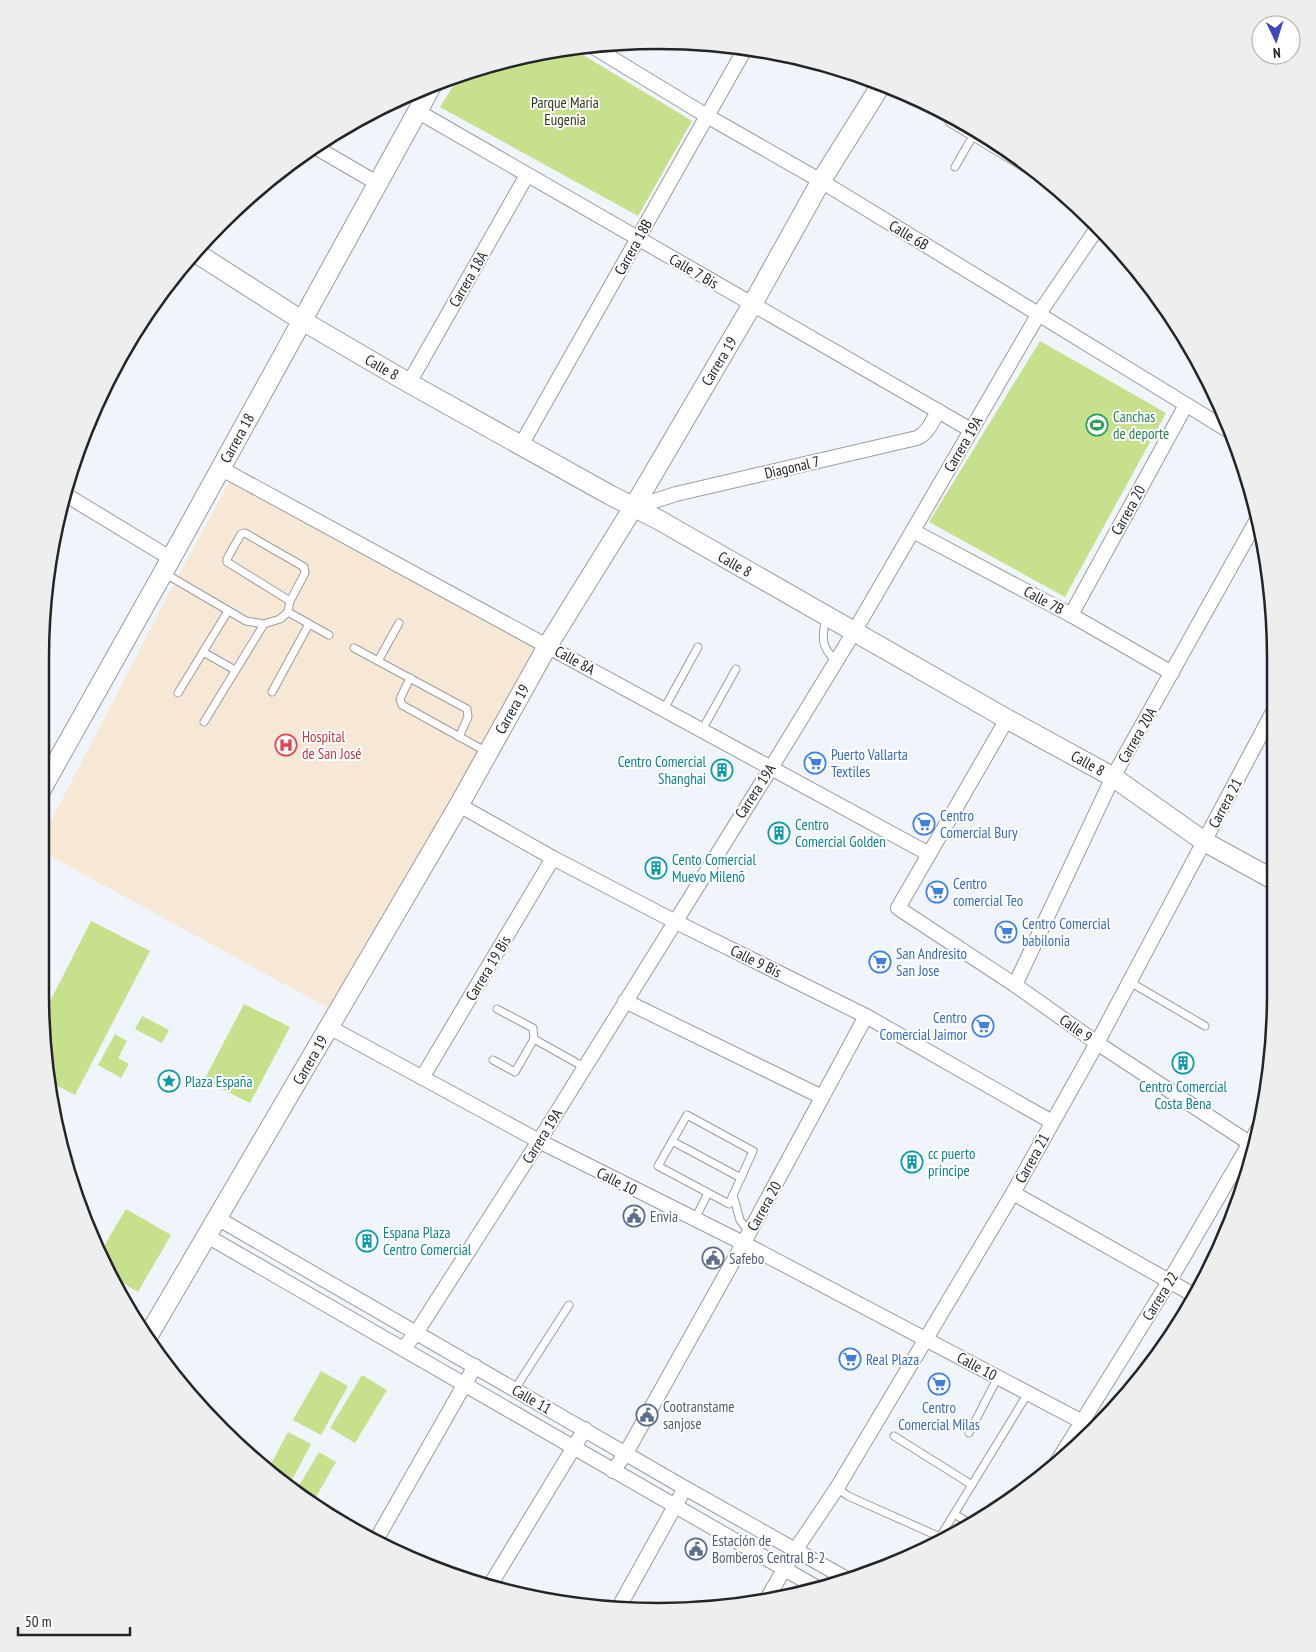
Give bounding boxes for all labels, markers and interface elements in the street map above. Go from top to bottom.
north arrow [1251,15,1301,65]
text: N [1273,44,1281,62]
park label: Parque María Eugenia [531,93,599,129]
street label: Carrera 18B [610,216,656,278]
street label: Calle 6B [886,216,932,254]
street label: Carrera 18A [445,247,492,310]
street label: Calle 7 Bis [666,249,722,293]
street label: Carrera 19 [697,333,741,389]
street label: Calle 8 [362,350,402,384]
place label: Canchas de deporte [1113,407,1169,443]
street label: Carrera 18 [216,410,258,466]
street label: Carrera 19A [940,412,987,475]
sports icon: Canchas de deporte [1085,413,1109,437]
street label: Diagonal 7 [763,451,821,483]
street label: Carrera 20 [1107,482,1149,538]
street label: Calle 8 [715,547,755,581]
street label: Calle 7B [1021,582,1067,618]
street label: Calle 8A [552,641,599,679]
street label: Carrera 19 [491,681,533,737]
street label: Carrera 20A [1114,703,1161,766]
place label: Hospital de San José [302,727,361,763]
hospital icon: Hospital de San José [274,733,298,757]
place label: Puerto Vallarta Textiles [831,745,908,781]
street label: Calle 8 [1068,746,1108,780]
supermarket icon: Puerto Vallarta Textiles [803,751,827,775]
place label: Centro Comercial Shanghai [618,752,707,788]
building icon: Centro Comercial Shanghai [710,758,734,782]
street label: Carrera 19A [730,760,780,822]
street label: Carrera 21 [1204,775,1246,831]
place label: Centro Comercial Bury [940,806,1018,842]
supermarket icon: Centro Comercial Bury [912,812,936,836]
place label: Centro Comercial Golden [795,815,886,851]
building icon: Centro Comercial Golden [767,821,791,845]
place label: Cento Comercial Muevo Milenõ [672,850,756,886]
building icon: Cento Comercial Muevo Milenõ [644,856,668,880]
place label: Centro comercial Teo [953,874,1023,910]
supermarket icon: Centro comercial Teo [925,880,949,904]
place label: Centro Comercial babilonia [1022,914,1111,950]
supermarket icon: Centro Comercial babilonia [994,920,1018,944]
street label: Carrera 19 Bis [461,932,515,1004]
street label: Calle 9 Bis [727,941,785,981]
place label: San Andresito San Jose [896,944,967,980]
supermarket icon: San Andresito San Jose [868,950,892,974]
place label: Centro Comercial Jaimor [880,1008,968,1044]
street label: Calle 9 [1056,1010,1096,1046]
supermarket icon: Centro Comercial Jaimor [971,1014,995,1038]
street label: Carrera 19 [288,1032,332,1088]
building icon: Centro Comercial Costa Bena [1171,1051,1195,1075]
place icon: Plaza España [157,1069,181,1093]
place label: Plaza España [185,1072,252,1091]
place label: Centro Comercial Costa Bena [1139,1077,1228,1113]
street label: Carrera 19A [518,1104,567,1167]
street label: Carrera 21 [1011,1130,1053,1186]
place label: cc puerto principe [928,1144,976,1180]
building icon: cc puerto principe [900,1150,924,1174]
street label: Calle 10 [594,1163,640,1199]
street label: Carrera 20 [743,1178,785,1234]
public building icon: Envia [622,1204,646,1228]
place label: Envia [650,1207,678,1226]
place label: Espana Plaza Centro Comercial [383,1223,472,1259]
building icon: Espana Plaza Centro Comercial [355,1229,379,1253]
public building icon: Safebo [701,1246,725,1270]
place label: Safebo [729,1249,764,1268]
street label: Carrera 22 [1138,1268,1182,1324]
supermarket icon: Real Plaza [838,1347,862,1371]
street label: Calle 10 [954,1348,1000,1384]
place label: Real Plaza [866,1350,919,1369]
supermarket icon: Centro Comercial Milas [927,1372,951,1396]
street label: Calle 11 [509,1380,555,1418]
place label: Cootranstame sanjose [663,1397,734,1433]
place label: Centro Comercial Milas [898,1398,980,1434]
public building icon: Cootranstame sanjose [635,1403,659,1427]
place label: Estación de Bomberos Central B-2 [712,1531,825,1567]
public building icon: Estación de Bomberos Central B-2 [684,1537,708,1561]
scale bar [18,1604,130,1636]
text: 50 m [25,1612,51,1631]

